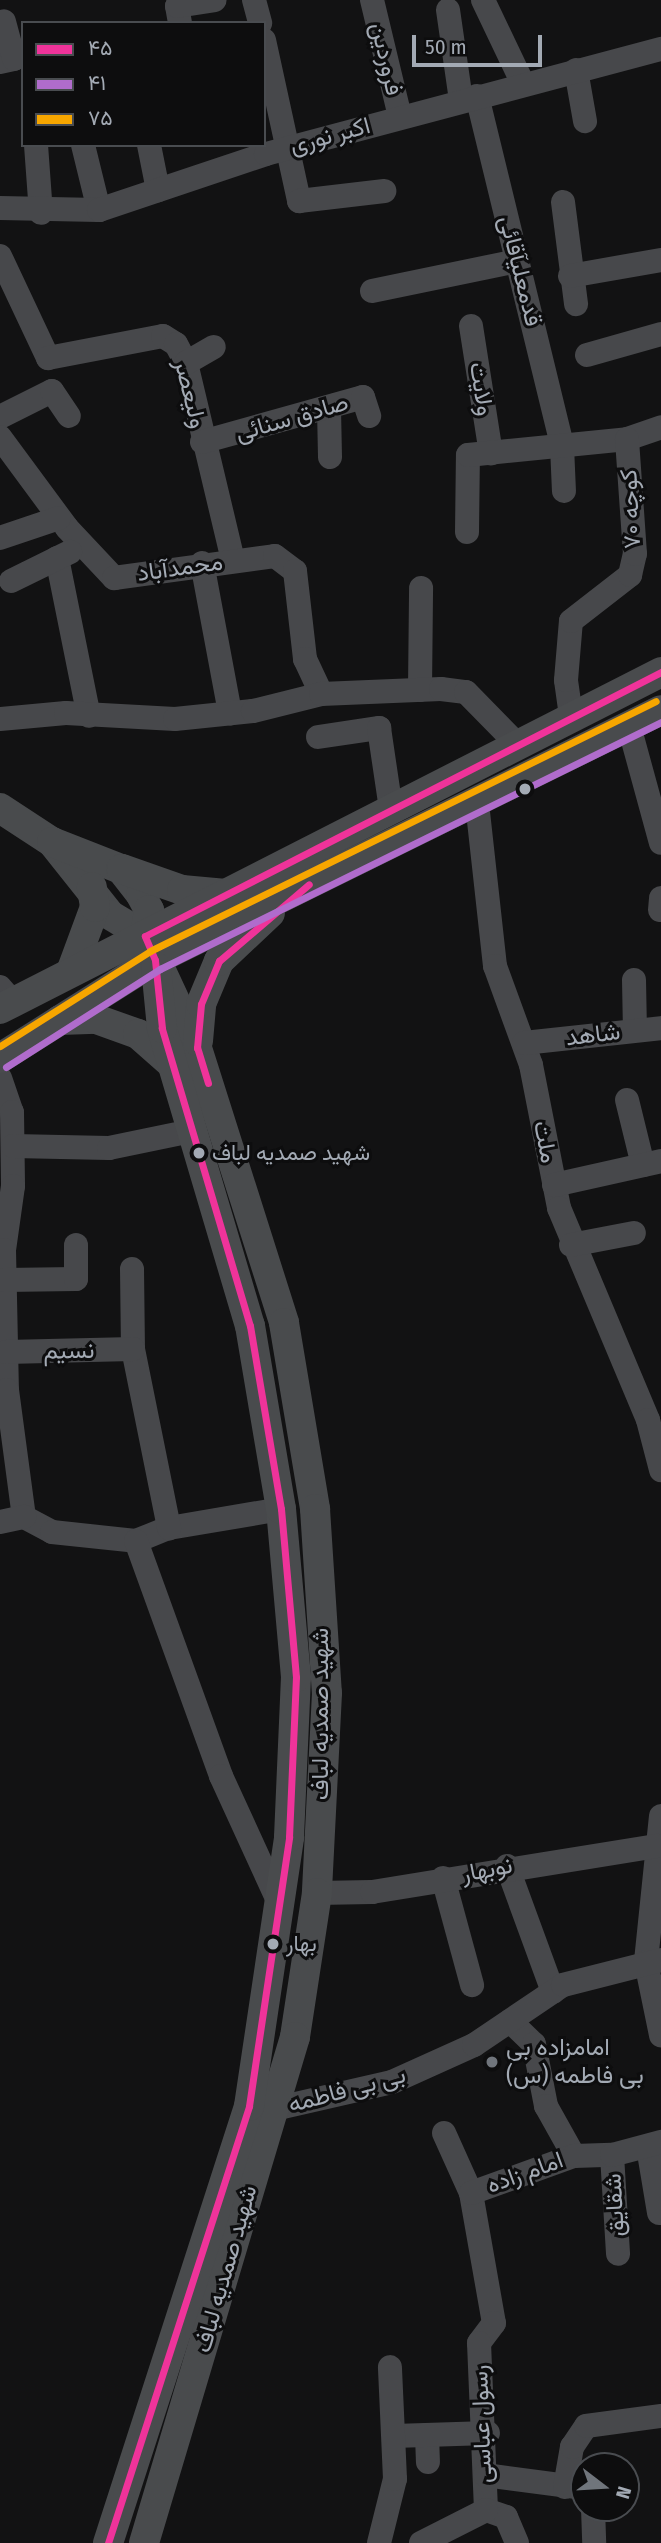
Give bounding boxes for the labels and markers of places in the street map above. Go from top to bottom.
unlabelled marker [518,782,532,796]
place label: شهید صمدیه لباف [212,1140,370,1166]
marker: شهید صمدیه لباف [192,1146,206,1160]
place label: بهار [286,1931,317,1957]
marker: بهار [266,1937,280,1951]
place label: امامزاده بی بی فاطمه (س) [506,2034,644,2090]
marker: امامزاده بی بی فاطمه (س) [484,2054,500,2070]

